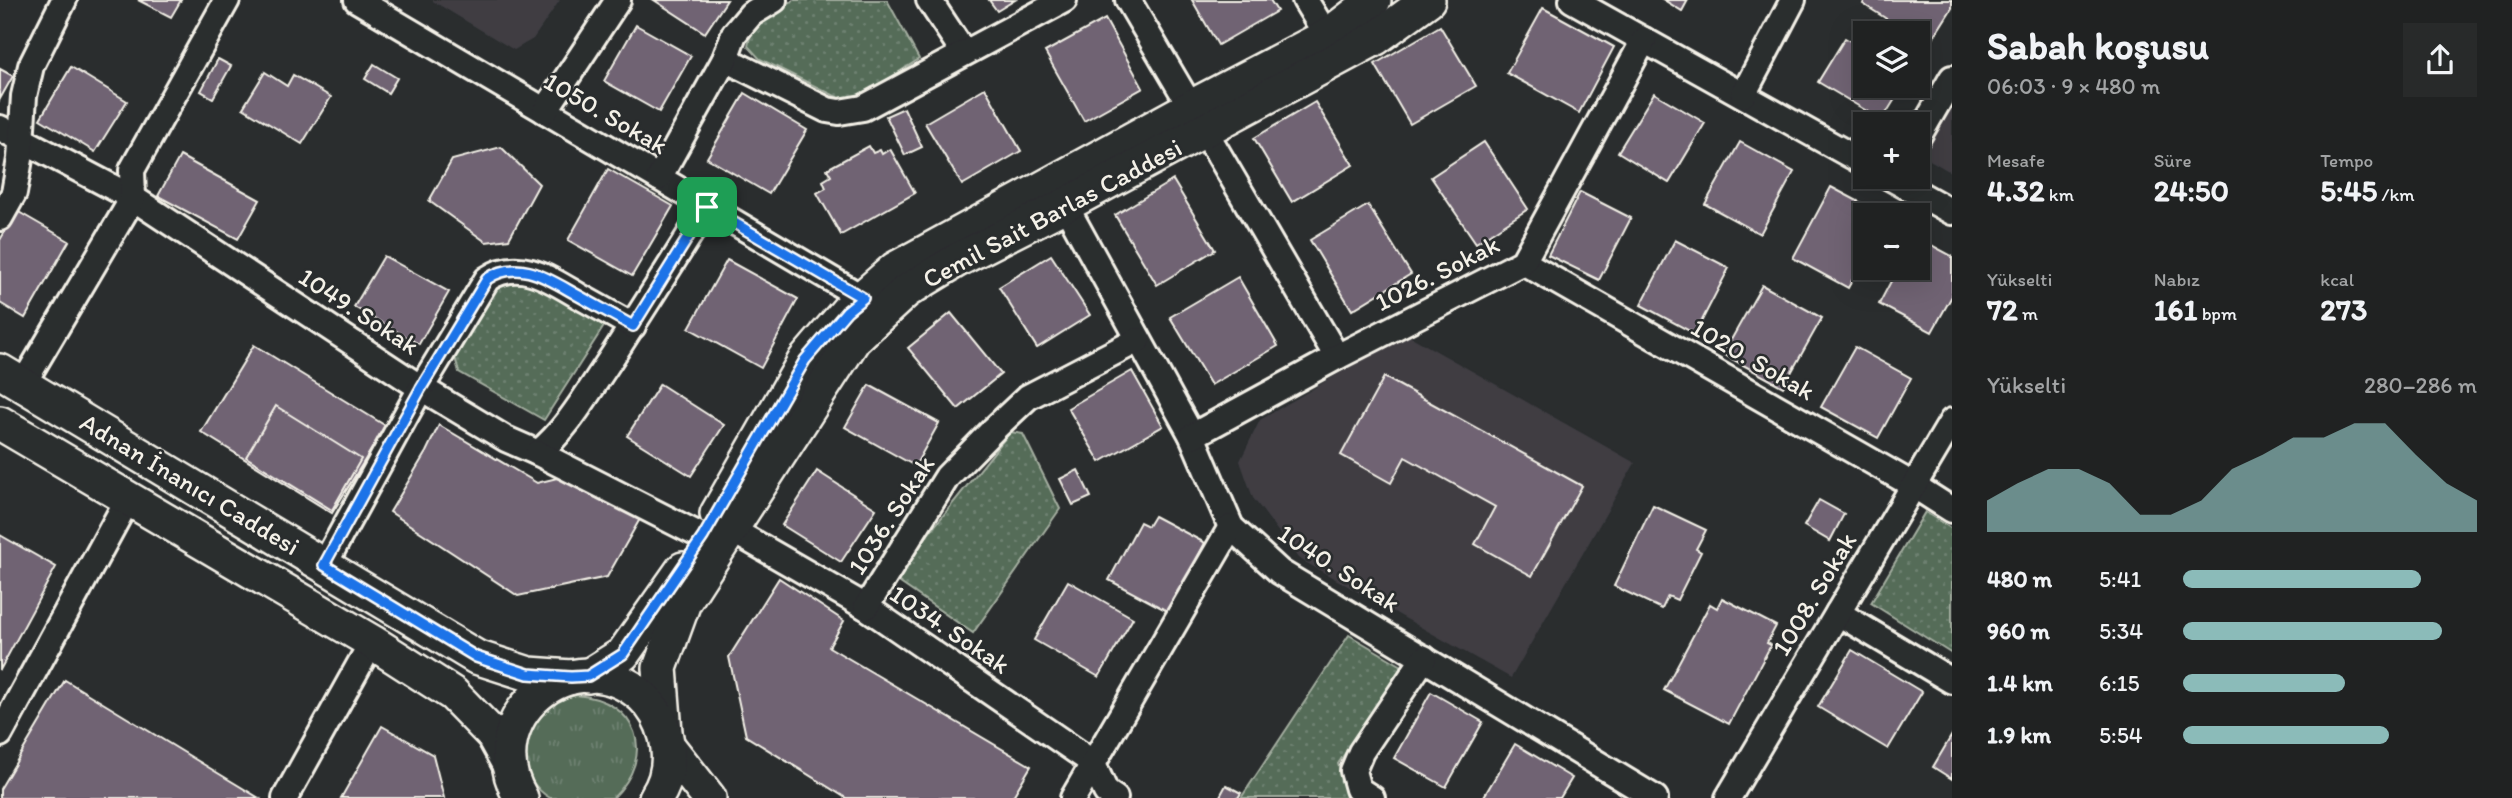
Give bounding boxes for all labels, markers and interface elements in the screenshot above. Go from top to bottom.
map controls [1853,21,1930,280]
button: layers [1853,21,1930,98]
text: Sabah koşusu [1987,23,2209,69]
button: share [2403,23,2477,97]
street label: 1050. Sokak [538,65,674,161]
text: 06:03 · 9 × 480 m [1987,72,2160,100]
button: + [1853,112,1930,189]
street label: Cemil Sait Barlas Caddesi [917,131,1187,295]
text: Mesafe [1987,149,2045,172]
text: Süre [2154,149,2191,172]
text: Tempo [2320,149,2373,172]
text: 4.32 [1987,172,2045,209]
text: 24:50 [2154,172,2229,209]
text: 5:45 [2320,172,2377,209]
pin [677,177,737,237]
text: km [2045,183,2074,206]
text: /km [2377,183,2415,206]
icon: arrive [688,188,726,226]
button: − [1853,203,1930,280]
street label: 1026. Sokak [1370,228,1504,318]
street label: 1049. Sokak [293,260,425,362]
text: Yükselti [1987,268,2052,291]
text: Nabız [2154,268,2200,291]
text: kcal [2320,268,2354,291]
text: 72 [1987,291,2018,328]
text: 161 [2154,291,2197,328]
text: 273 [2320,291,2367,328]
text: m [2018,302,2038,325]
text: bpm [2197,302,2237,325]
street label: 1020. Sokak [1685,311,1821,407]
text: Yükselti [1987,371,2066,399]
text: 280–286 m [2364,371,2477,399]
street label: Adnan İnanıcı Caddesi [74,406,306,562]
street label: 1036. Sokak [841,449,941,581]
street label: 1040. Sokak [1272,517,1406,619]
street label: 1008. Sokak [1765,527,1863,661]
text: 480 m [1987,565,2052,593]
text: 5:41 [2099,565,2141,593]
street label: 1034. Sokak [884,577,1016,681]
text: 960 m [1987,617,2050,645]
text: 5:34 [2099,617,2143,645]
text: 1.4 km [1987,669,2053,697]
text: 6:15 [2099,669,2140,697]
text: 1.9 km [1987,721,2051,749]
text: 5:54 [2099,721,2143,749]

